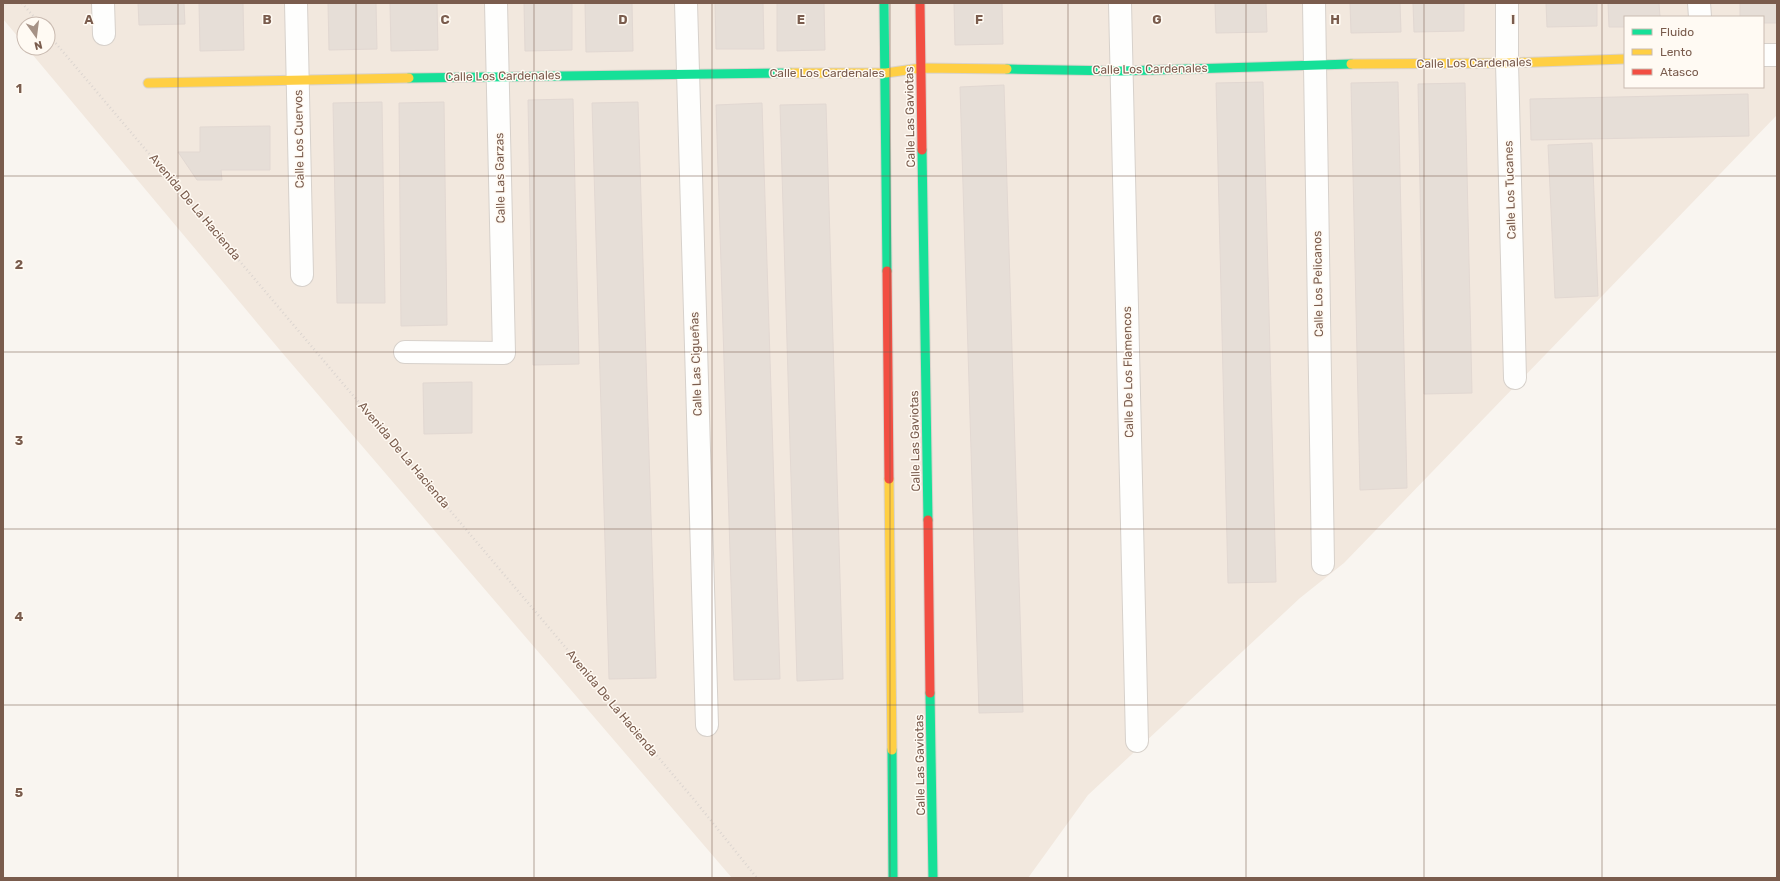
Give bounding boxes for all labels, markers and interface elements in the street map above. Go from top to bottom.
text: A [84,12,94,27]
text: B [262,12,272,27]
text: C [440,12,450,27]
text: D [618,12,628,27]
text: E [797,12,805,27]
text: F [975,12,983,27]
text: G [1152,12,1162,27]
text: H [1330,12,1340,27]
text: I [1511,12,1515,27]
north arrow [16,16,56,56]
legend [1624,16,1764,88]
text: Fluido [1660,25,1694,39]
text: N [33,38,44,53]
text: Lento [1660,45,1692,59]
street label: Calle Los Cardenales [1416,55,1532,71]
street label: Calle Los Cardenales [1092,61,1208,77]
text: Atasco [1660,65,1699,79]
street label: Calle Los Cardenales [769,66,885,80]
street label: Calle Las Gaviotas [902,66,918,168]
street label: Calle Los Cardenales [445,68,561,84]
text: 1 [16,81,22,96]
street label: Calle Los Cuervos [291,90,307,188]
street label: Calle Las Garzas [492,133,508,223]
street label: Calle Los Tucanes [1501,140,1519,240]
street label: Avenida De La Hacienda [146,151,244,263]
street label: Calle Los Pelicanos [1310,231,1326,337]
text: 2 [15,257,23,272]
street label: Calle De Los Flamencos [1120,306,1136,438]
street label: Calle Las Cigueñas [687,311,705,417]
street label: Calle Las Gaviotas [907,390,923,492]
street label: Avenida De La Hacienda [355,399,453,511]
text: 3 [15,433,24,448]
text: 4 [15,609,24,624]
street label: Avenida De La Hacienda [563,647,661,759]
street label: Calle Las Gaviotas [912,714,928,816]
text: 5 [15,785,23,800]

